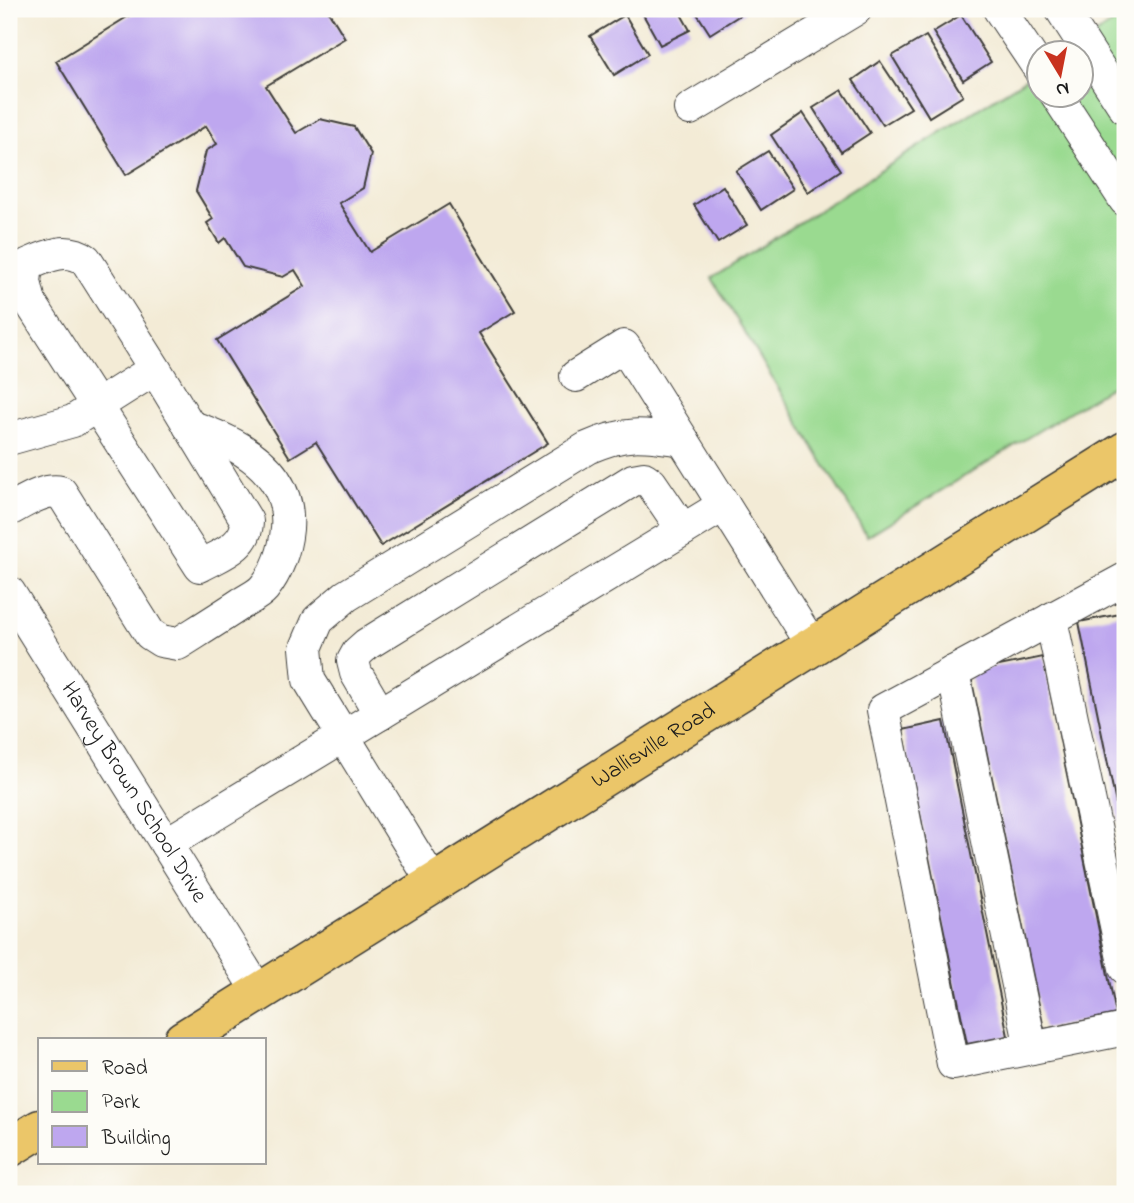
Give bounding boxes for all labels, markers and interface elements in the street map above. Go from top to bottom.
north arrow [1026,38,1096,108]
text: N [1054,74,1071,103]
street label: Harvey Brown School Drive [52,675,216,910]
street label: Wallisville Road [585,694,722,797]
legend [38,1038,266,1164]
text: Road [102,1054,148,1084]
text: Park [102,1088,141,1118]
text: Building [101,1124,171,1156]

